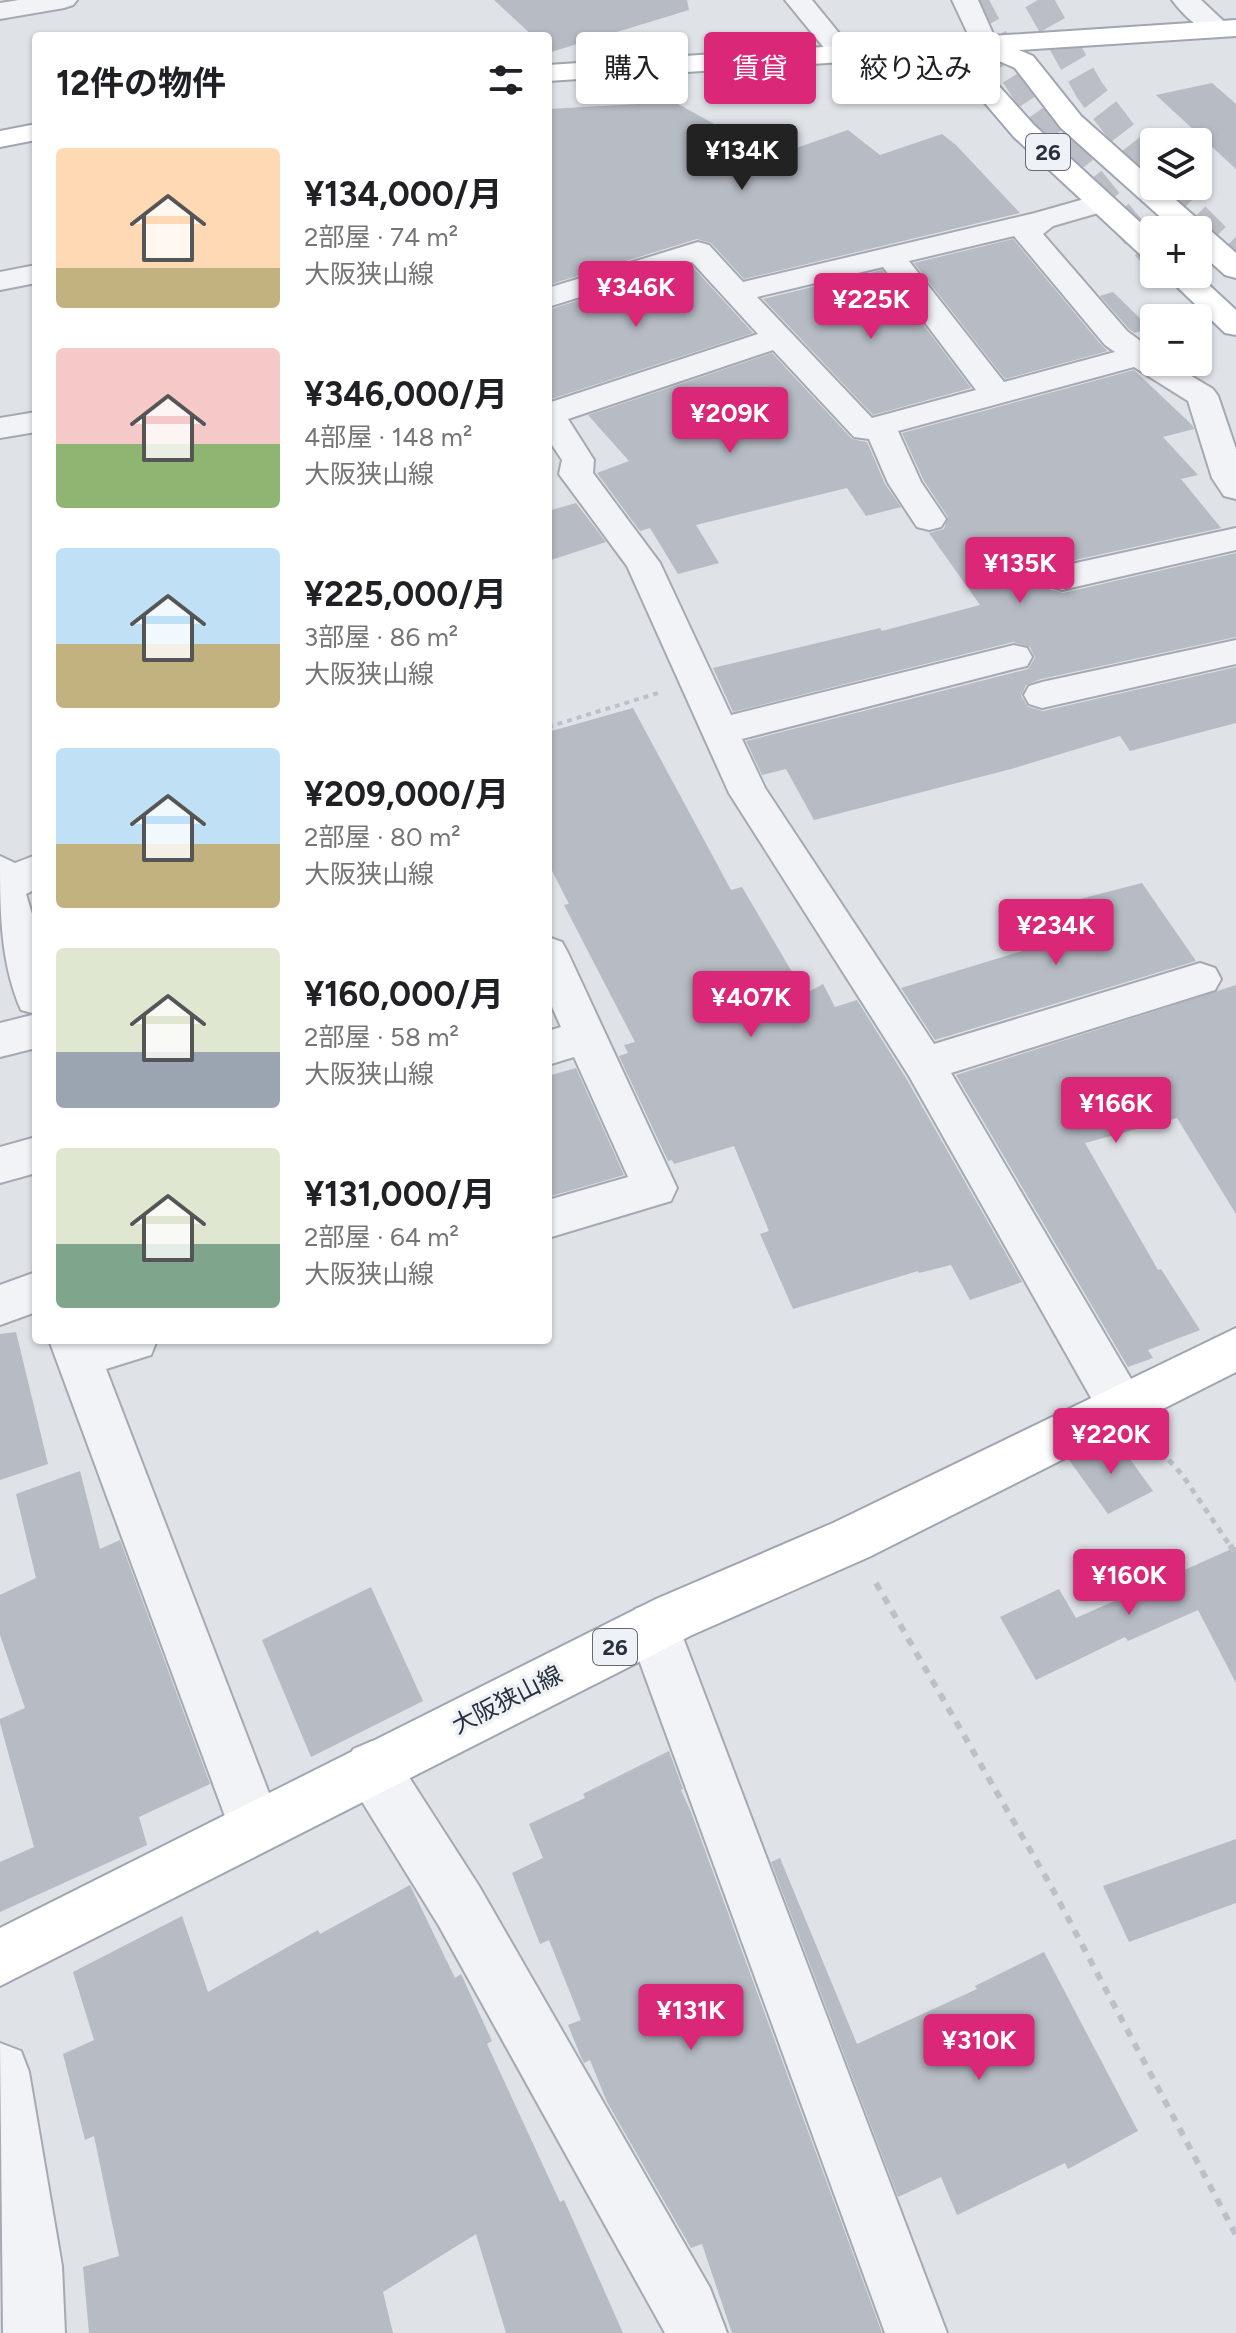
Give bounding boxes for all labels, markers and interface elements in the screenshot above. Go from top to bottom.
chip: 購入 [576,32,688,104]
chip: 賃貸 [704,32,816,104]
chip: 絞り込み [832,32,1000,104]
icon: filters [484,58,528,102]
text: 12件の物件 [56,63,226,104]
pin: ¥134K [686,124,798,192]
map controls [1140,128,1212,376]
button: layers [1140,128,1212,200]
text: ¥134K [705,134,779,166]
road number: 26 [1026,134,1070,170]
text: ¥134,000/月 [304,174,503,215]
icon: home [120,180,216,276]
button: + [1140,216,1212,288]
text: 2部屋 · 74 m² [304,221,458,253]
text: 大阪狭山線 [304,258,434,290]
pin: ¥346K [580,261,692,329]
text: ¥346K [597,271,675,303]
pin: ¥225K [815,273,927,341]
text: ¥225K [832,283,910,315]
button: − [1140,304,1212,376]
text: ¥346,000/月 [304,374,508,415]
icon: home [120,380,216,476]
pin: ¥209K [674,387,786,455]
text: ¥209K [690,397,770,429]
text: 4部屋 · 148 m² [304,421,472,453]
text: 大阪狭山線 [304,458,434,490]
pin: ¥135K [964,537,1076,605]
text: ¥135K [983,547,1057,579]
text: ¥225,000/月 [304,574,507,615]
icon: home [120,580,216,676]
text: 3部屋 · 86 m² [304,621,458,653]
text: 大阪狭山線 [304,658,434,690]
text: ¥209,000/月 [304,774,509,815]
icon: home [120,780,216,876]
text: 2部屋 · 80 m² [304,821,461,853]
text: 大阪狭山線 [304,858,434,890]
pin: ¥234K [1000,899,1112,967]
text: ¥234K [1017,909,1095,941]
pin: ¥407K [695,971,807,1039]
text: ¥160,000/月 [304,974,504,1015]
icon: home [120,980,216,1076]
text: ¥407K [711,981,791,1013]
text: 2部屋 · 58 m² [304,1021,459,1053]
text: 大阪狭山線 [304,1058,434,1090]
pin: ¥166K [1060,1077,1172,1145]
text: ¥166K [1079,1087,1153,1119]
text: ¥131,000/月 [304,1174,495,1215]
icon: home [120,1180,216,1276]
text: 2部屋 · 64 m² [304,1221,459,1253]
text: 大阪狭山線 [304,1258,434,1290]
pin: ¥220K [1055,1408,1167,1476]
text: ¥220K [1071,1418,1151,1450]
pin: ¥160K [1073,1549,1185,1617]
text: ¥160K [1091,1559,1167,1591]
road number: 26 [593,1629,637,1665]
street label: 大阪狭山線 [447,1659,567,1740]
pin: ¥131K [635,1984,747,2052]
text: ¥131K [656,1994,726,2026]
pin: ¥310K [923,2014,1035,2082]
text: ¥310K [941,2024,1017,2056]

